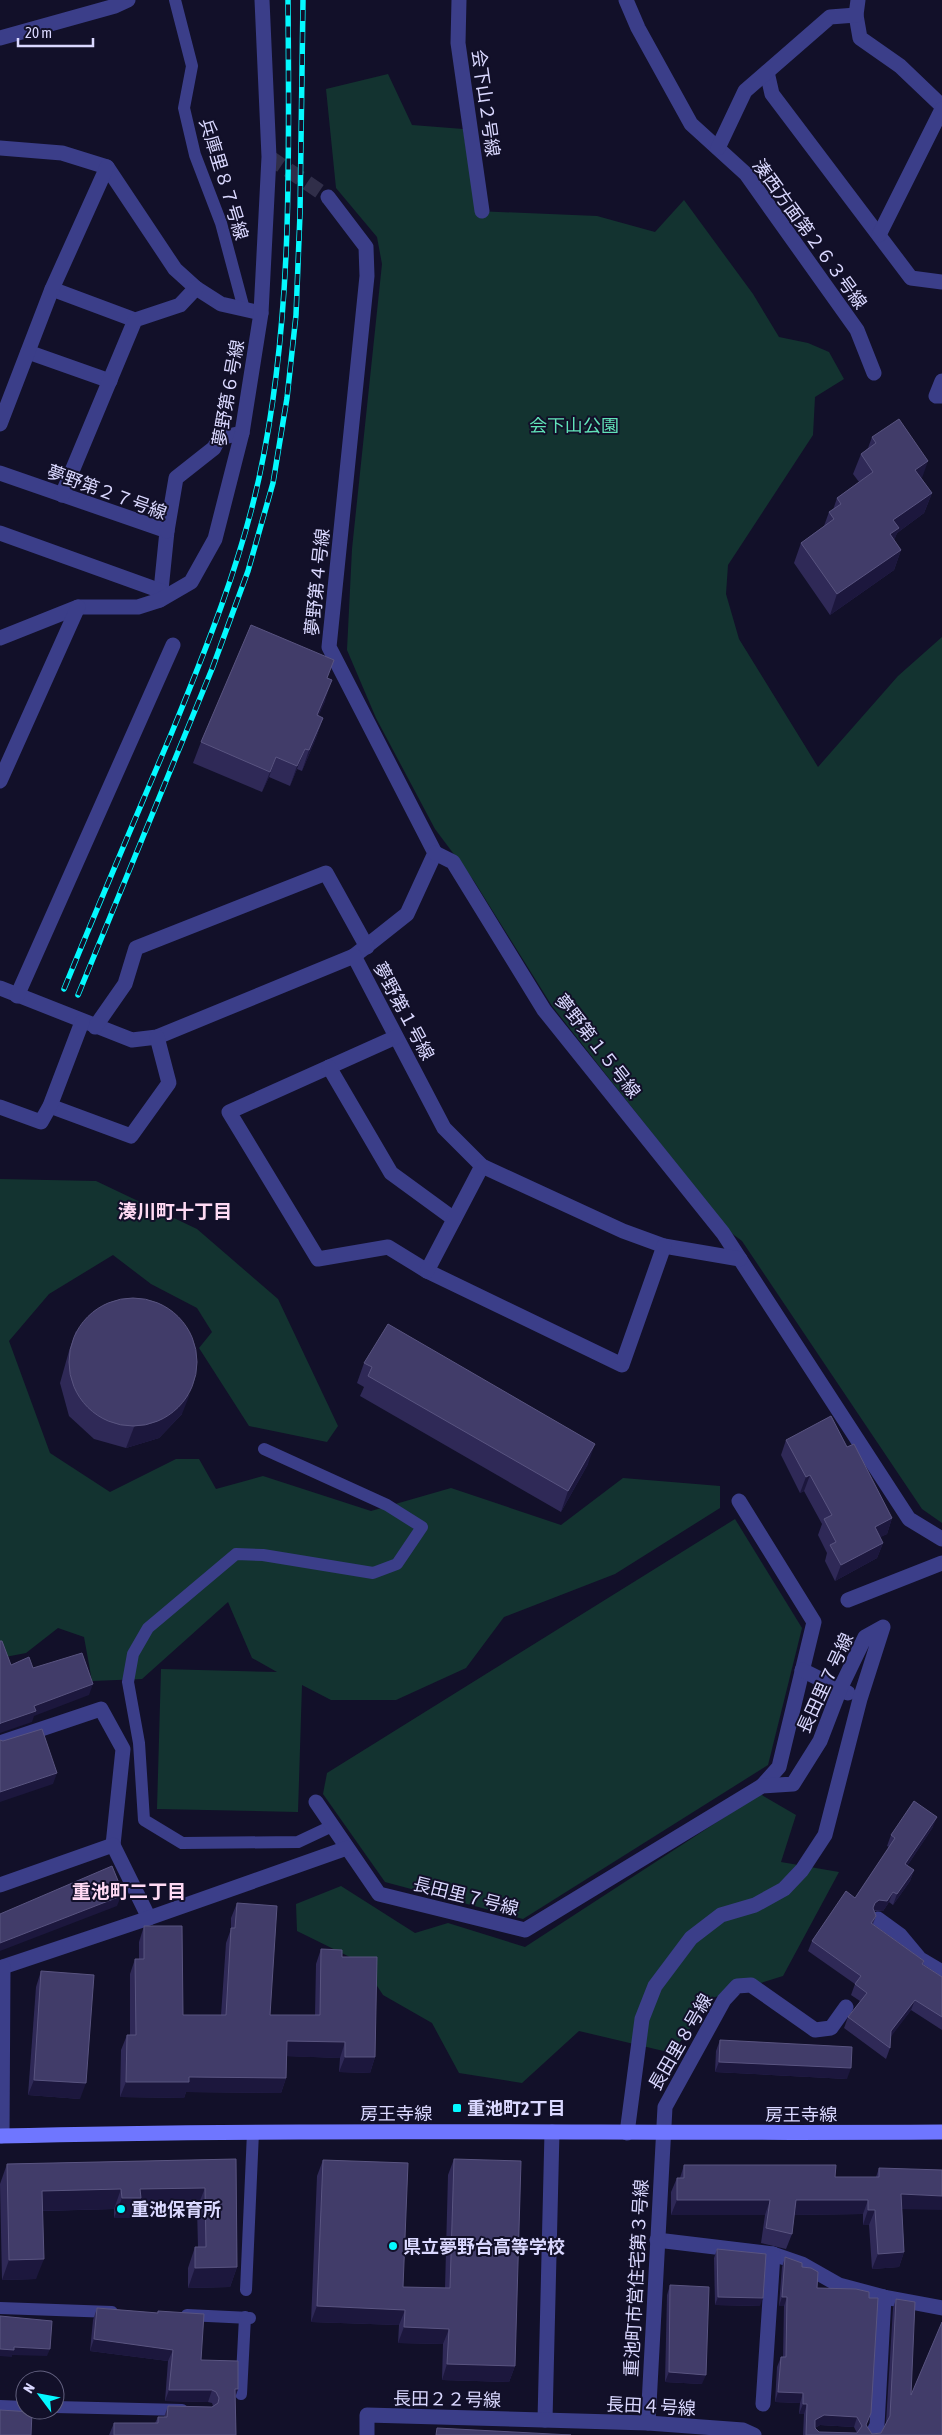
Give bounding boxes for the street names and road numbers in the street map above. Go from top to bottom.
street label: 会下山２号線 [468,48,504,158]
street label: 兵庫里８７号線 [196,116,252,242]
street label: 湊西方面第２６３号線 [749,155,871,313]
street label: 夢野第６号線 [208,338,248,448]
street label: 夢野第２７号線 [44,461,170,523]
street label: 夢野第４号線 [301,527,333,637]
street label: 夢野第１号線 [369,958,439,1064]
street label: 夢野第１５号線 [551,990,645,1102]
street label: 長田里７号線 [793,1630,857,1736]
street label: 長田里７号線 [411,1873,521,1919]
street label: 長田里８号線 [644,1990,716,2094]
street label: 房王寺線 [360,2103,432,2124]
street label: 房王寺線 [765,2104,837,2125]
street label: 重池町市営住宅第３号線 [620,2179,652,2377]
street label: 長田２２号線 [393,2388,501,2410]
street label: 長田４号線 [606,2393,696,2419]

